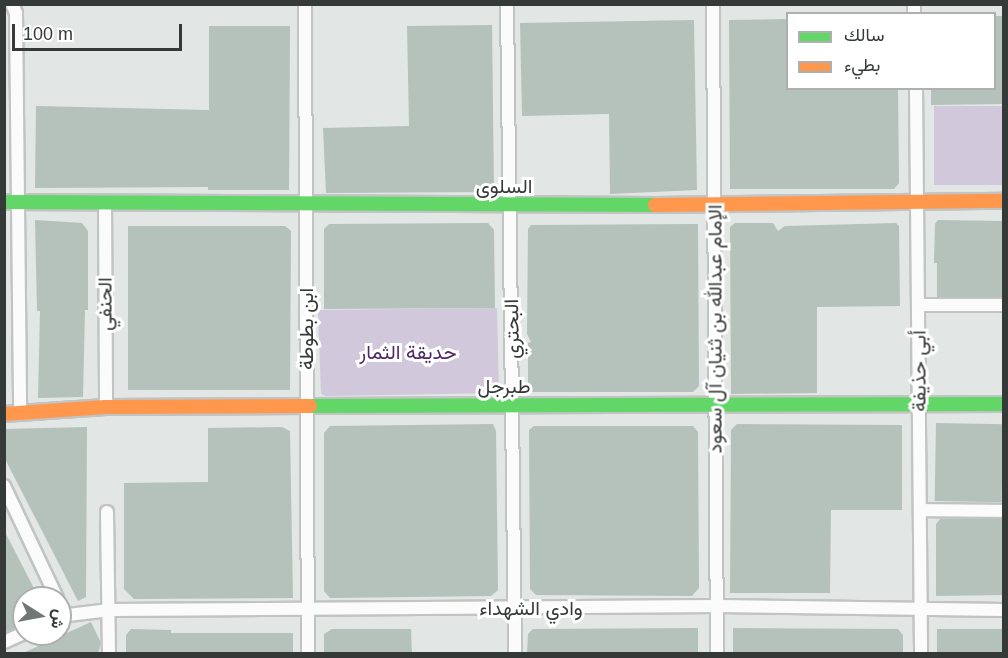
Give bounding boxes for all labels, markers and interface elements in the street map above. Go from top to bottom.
scale bar [15,12,184,50]
legend [786,12,996,90]
text: 100 m [23,24,73,44]
text: سالك [844,25,884,45]
text: بطيء [844,55,880,75]
street label: السلوى [476,174,532,198]
street label: الإمام عبدالله بن ثنيان آل سعود [703,205,727,453]
street label: الحنفي [93,277,117,331]
street label: ابن بطوطة [294,288,318,370]
street label: البحتري [499,299,525,359]
street label: أبي حذيفة [907,330,931,412]
park label: حديقة الثمار [359,340,457,364]
street label: طبرجل [478,374,530,398]
north arrow [12,586,72,646]
street label: وادي الشهداء [479,596,583,620]
text: ش [48,608,68,630]

